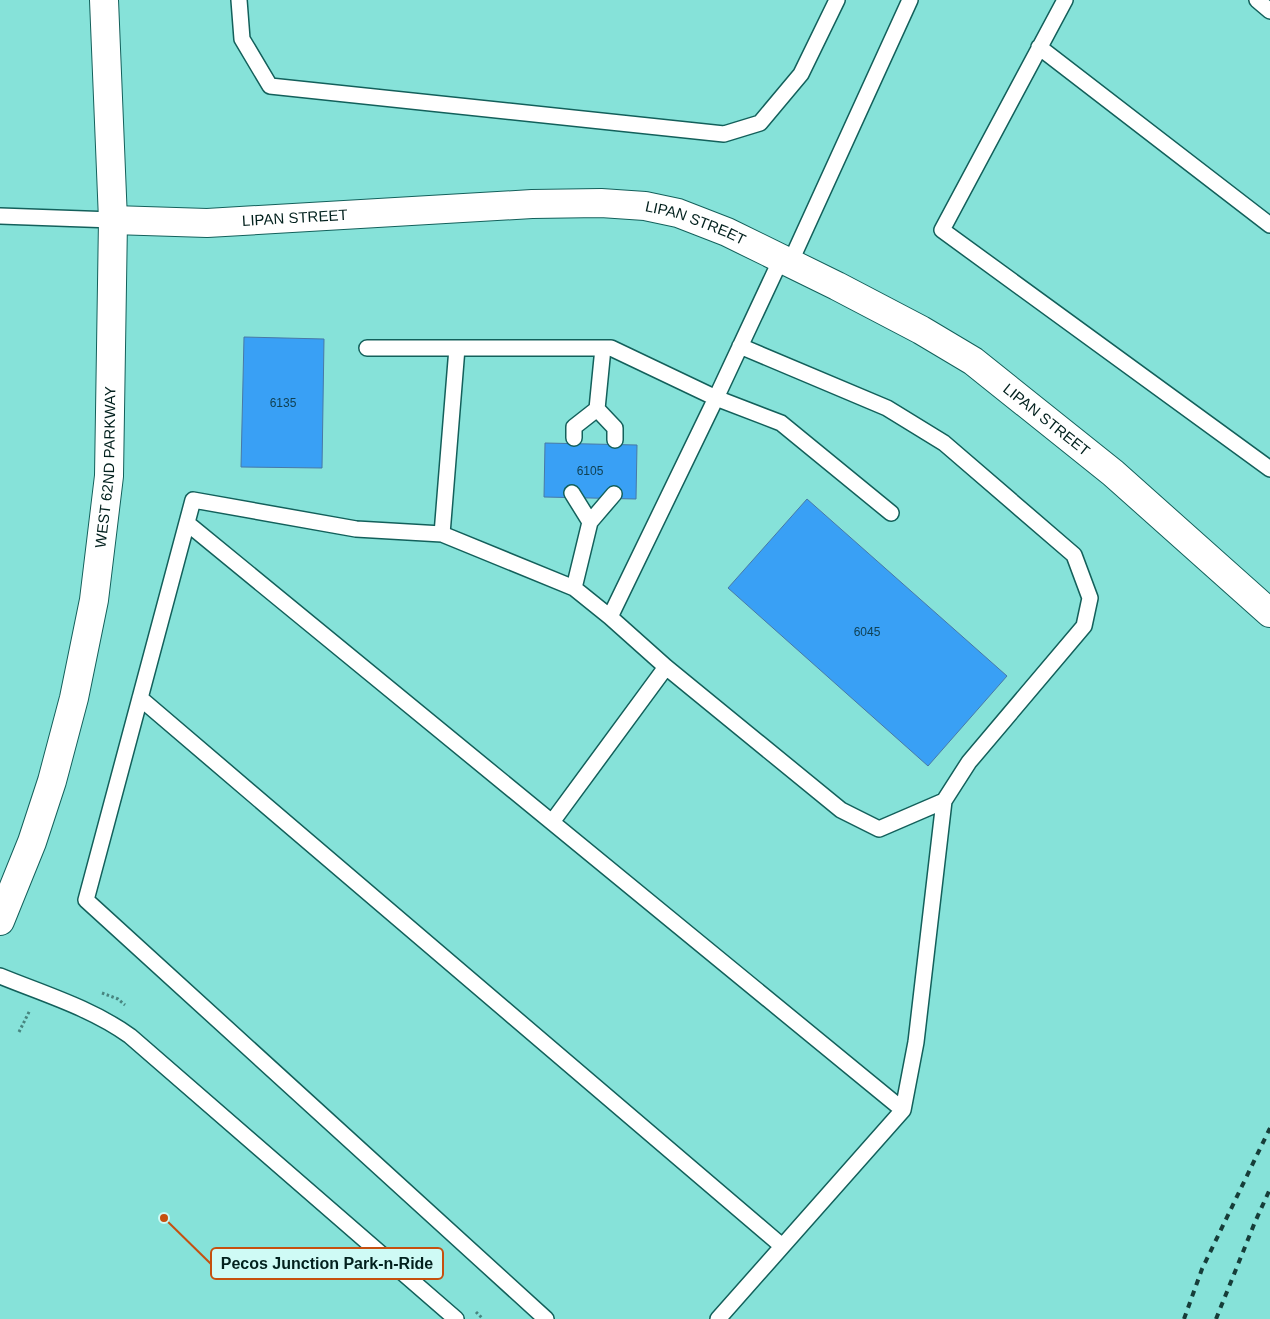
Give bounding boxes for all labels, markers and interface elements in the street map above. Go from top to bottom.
street label: LIPAN STREET [644,197,749,248]
street label: LIPAN STREET [242,206,348,229]
street label: LIPAN STREET [1000,380,1093,459]
street label: WEST 62ND PARKWAY [91,386,118,549]
house number: 6135 [270,396,297,410]
house number: 6105 [577,464,604,478]
house number: 6045 [854,625,881,639]
callout: Pecos Junction Park-n-Ride [211,1248,443,1279]
text: Pecos Junction Park-n-Ride [221,1255,433,1272]

